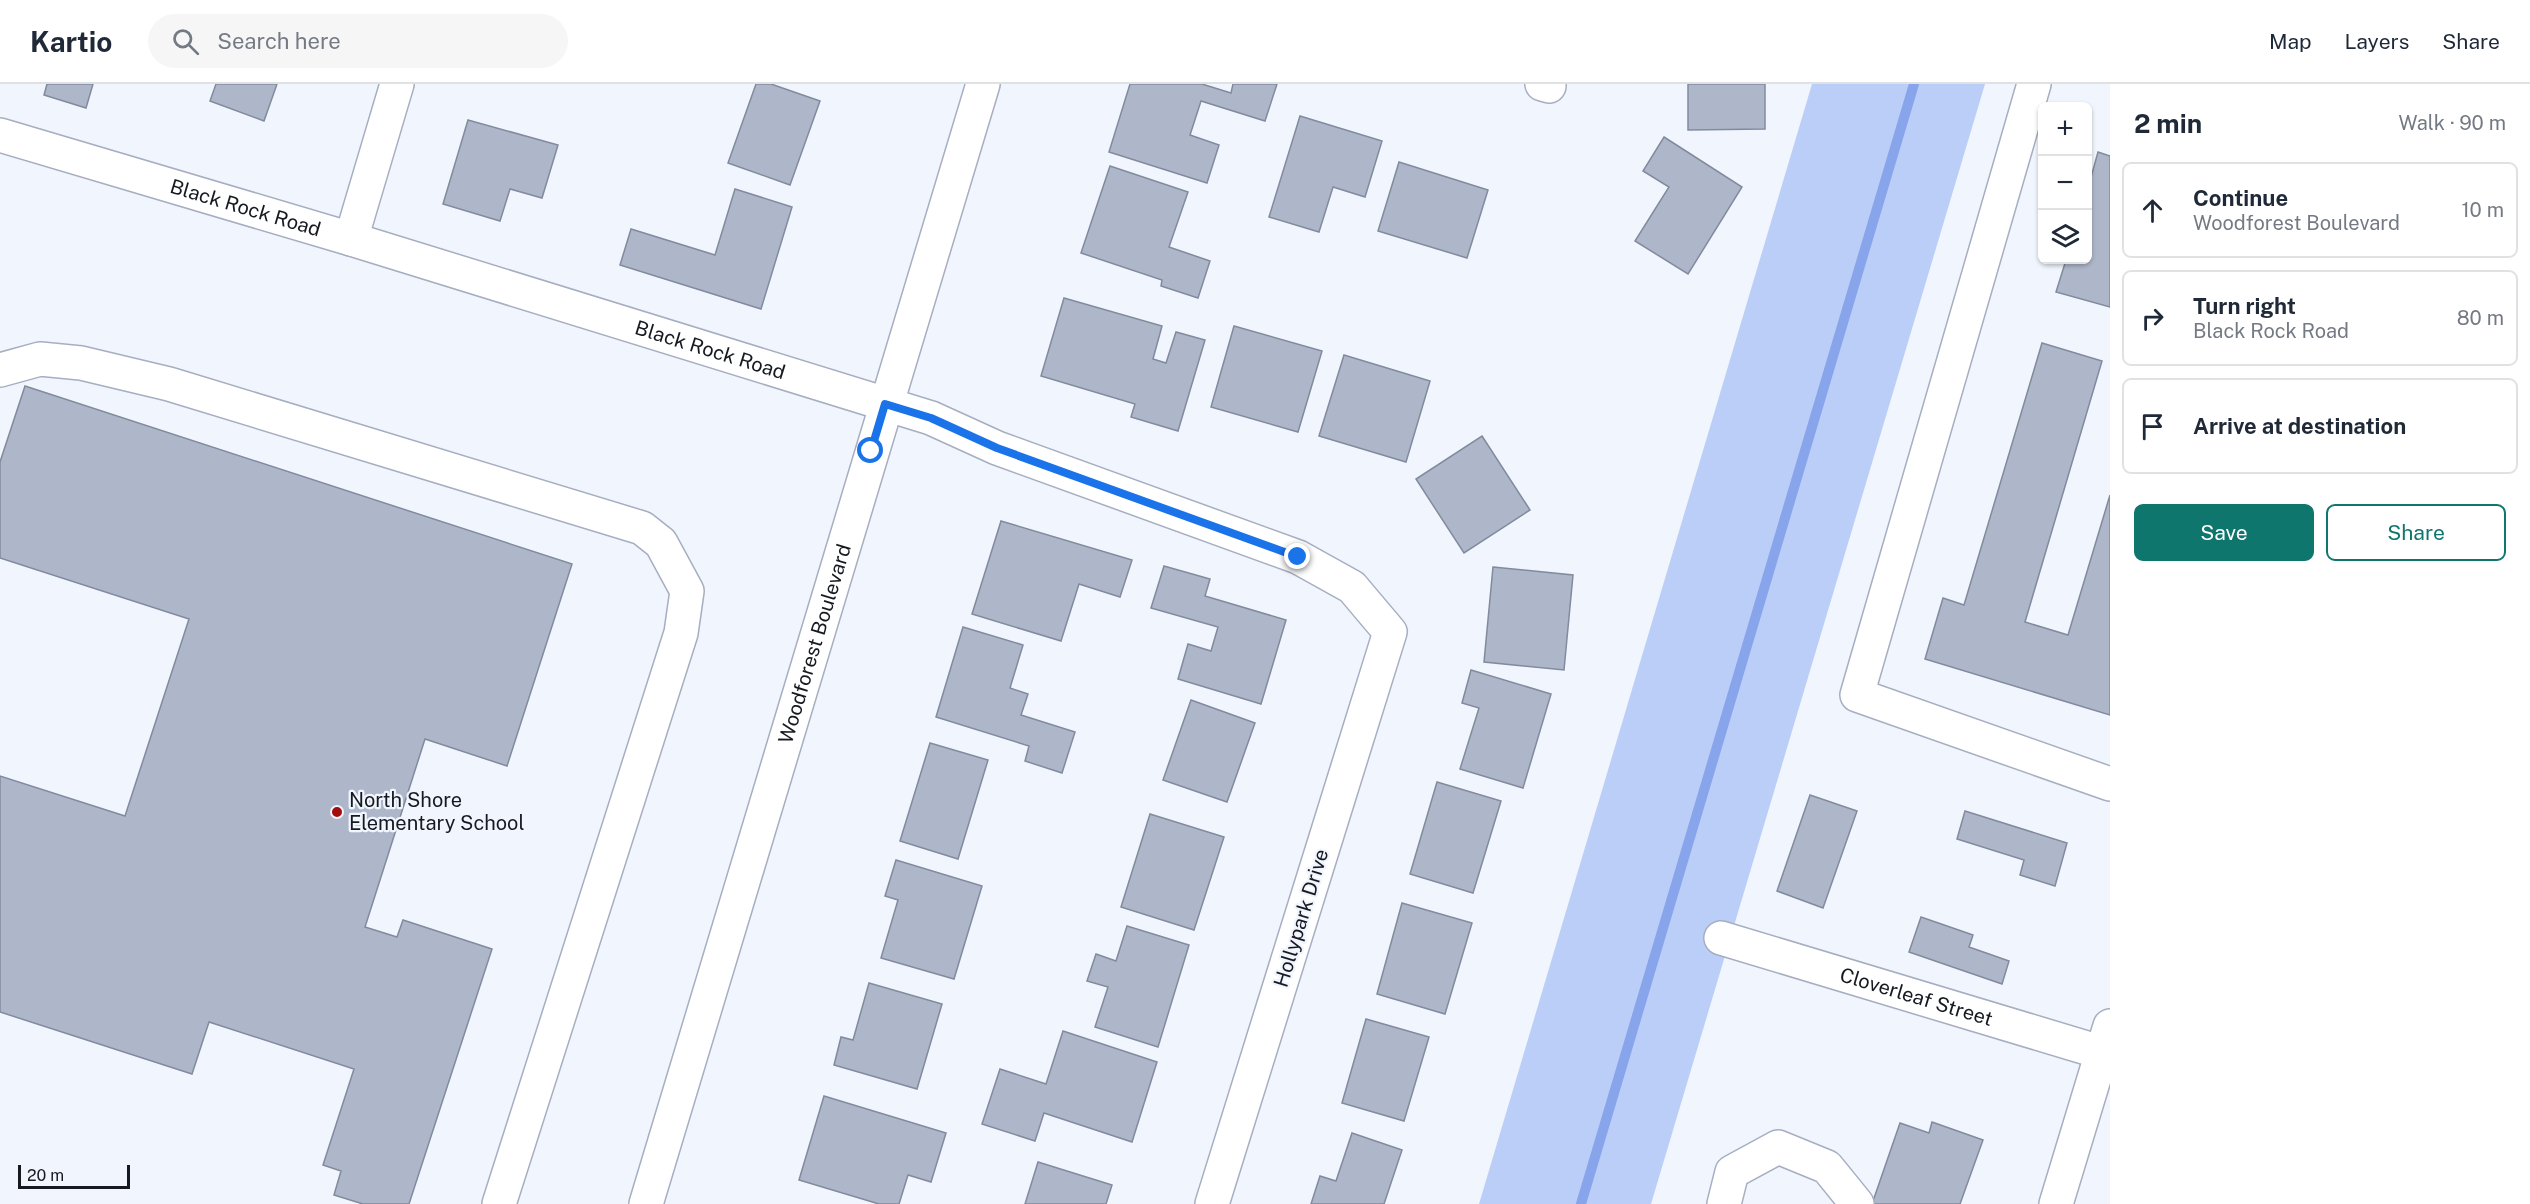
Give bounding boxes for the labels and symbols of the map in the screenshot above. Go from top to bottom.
street label: Black Rock Road [167,174,324,241]
street label: Black Rock Road [632,315,788,384]
route start [857,437,883,463]
street label: Woodforest Boulevard [773,541,856,746]
route end [1284,543,1310,569]
place label: North Shore Elementary School [349,788,524,835]
marker: North Shore Elementary School [330,805,344,819]
street label: Hollypark Drive [1269,846,1333,990]
street label: Cloverleaf Street [1837,962,1996,1031]
scale bar [18,1162,130,1190]

